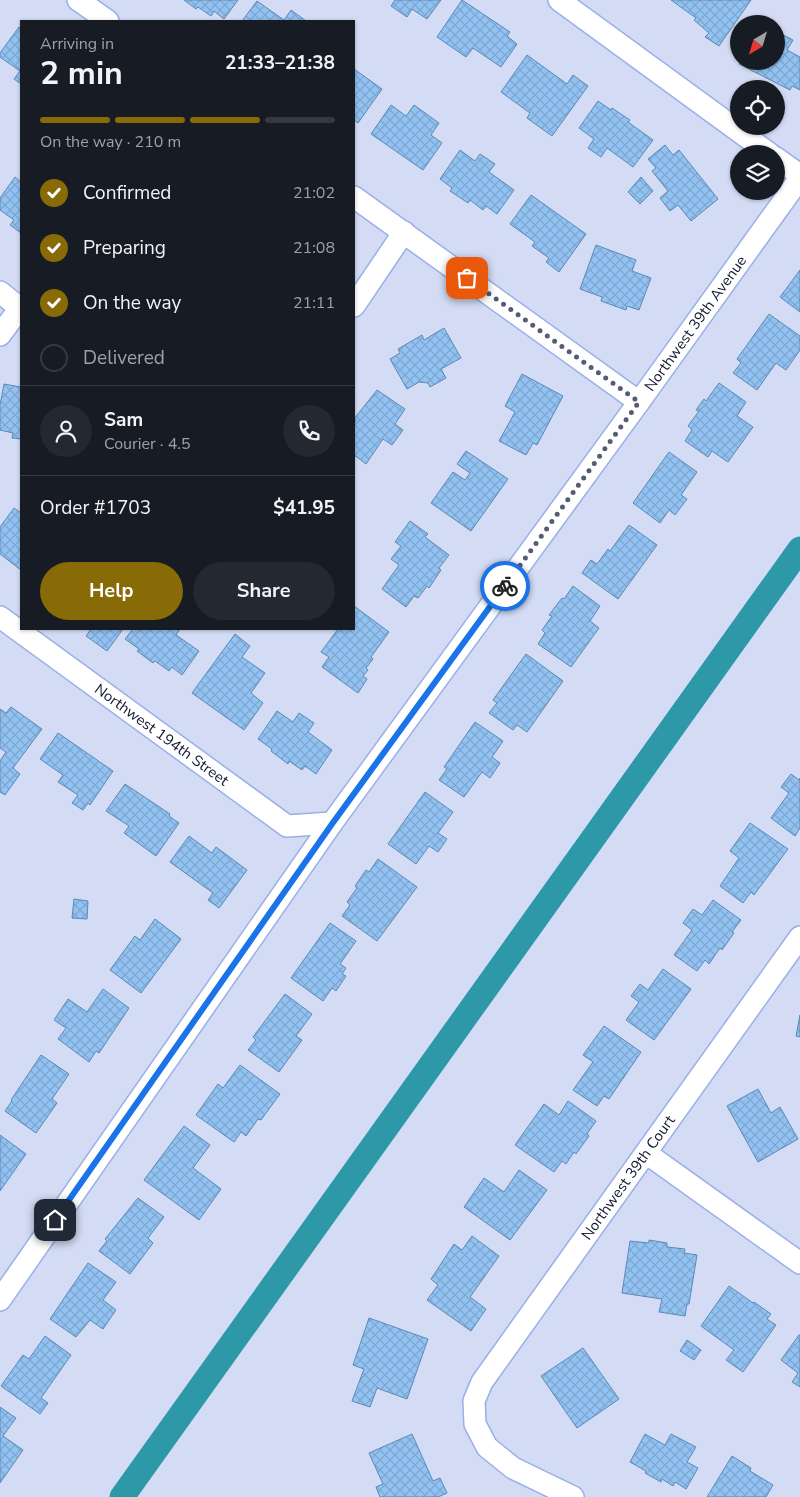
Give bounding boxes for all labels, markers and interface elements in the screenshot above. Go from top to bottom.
north arrow [730,15,785,70]
map controls [730,15,785,200]
text: Arriving in [40,33,114,55]
text: 21:33–21:38 [225,50,335,76]
text: 2 min [40,52,123,95]
button: locate [730,80,785,135]
text: On the way · 210 m [40,131,181,153]
button: layers [730,145,785,200]
icon: check [40,179,68,207]
text: Confirmed [83,180,171,206]
text: 21:02 [293,182,335,204]
icon: check [40,234,68,262]
text: Preparing [83,235,166,261]
text: 21:08 [293,237,335,259]
street label: Northwest 39th Avenue [640,252,751,395]
pin [446,257,488,299]
icon: bag [453,264,481,292]
icon: check [40,289,68,317]
text: On the way [83,290,181,316]
text: 21:11 [293,292,335,314]
text: Delivered [83,345,165,371]
button: person [40,405,92,457]
button: phone [283,405,335,457]
text: Sam [104,407,143,433]
text: Courier · 4.5 [104,433,190,455]
text: Order #1703 [40,495,151,521]
text: $41.95 [273,495,335,521]
courier [480,561,530,611]
button: Help [40,562,183,620]
button: Share [193,562,335,620]
icon: bike [491,572,519,600]
street label: Northwest 194th Street [91,679,233,791]
street label: Northwest 39th Court [577,1111,680,1244]
pin [34,1199,76,1241]
icon: home [41,1206,69,1234]

